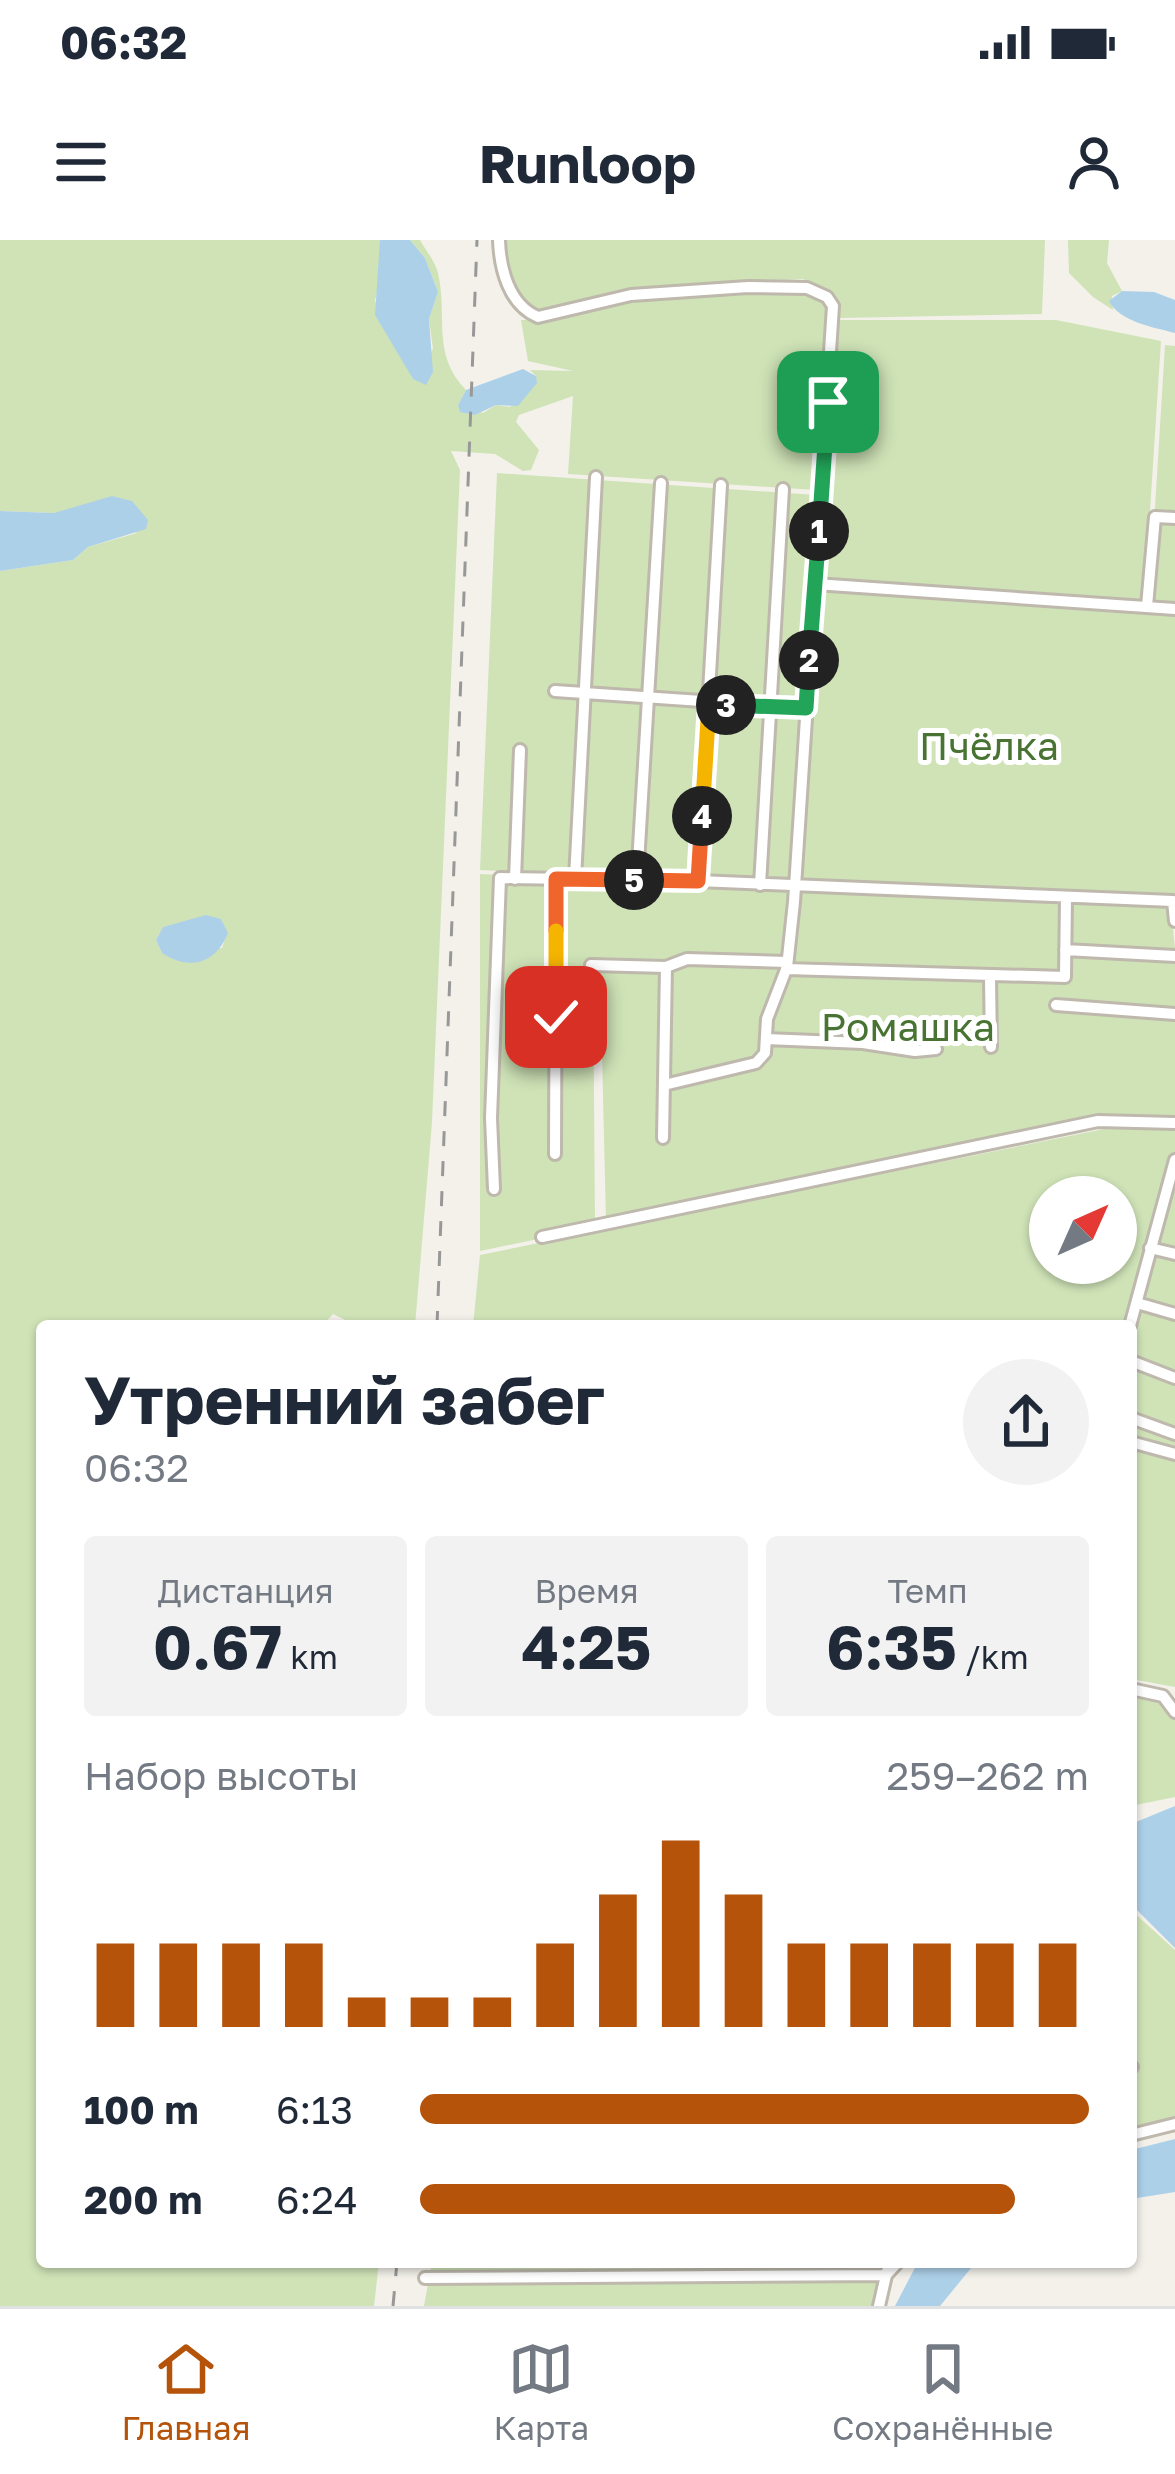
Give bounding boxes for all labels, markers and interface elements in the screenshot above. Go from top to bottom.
text: 06:32 [60,15,187,69]
icon: menu [48,129,114,195]
icon: person [1061,129,1127,195]
text: Runloop [479,130,696,195]
pin [777,351,879,453]
icon: arrive [795,369,861,435]
pin: 1 [789,501,849,561]
text: 1 [811,511,828,550]
pin: 2 [779,630,839,690]
text: 2 [799,640,819,679]
pin: 3 [696,675,756,735]
text: 3 [716,685,736,724]
park label: Пчёлка [919,722,1059,769]
pin: 4 [672,786,732,846]
text: 4 [692,796,712,835]
pin: 5 [604,850,664,910]
text: 5 [624,860,644,899]
pin [505,966,607,1068]
icon: check [523,984,589,1050]
park label: Ромашка [821,1003,995,1050]
north arrow [1029,1176,1137,1284]
map controls [1029,1176,1137,1284]
text: Утренний забег [84,1359,605,1439]
button: share [963,1359,1089,1485]
text: 06:32 [84,1444,189,1491]
text: Дистанция [158,1571,333,1610]
text: Время [534,1571,639,1610]
text: Темп [887,1571,968,1610]
text: 0.67 [153,1610,282,1682]
text: 4:25 [522,1610,651,1682]
text: 6:35 [826,1610,957,1682]
text: km [282,1637,338,1676]
text: /km [957,1637,1029,1676]
text: Набор высоты [84,1752,358,1799]
text: 259–262 m [886,1752,1089,1799]
text: 100 m [84,2086,199,2133]
text: 6:13 [276,2086,353,2133]
text: 200 m [84,2176,202,2223]
text: 6:24 [276,2176,358,2223]
tab: Главная [121,2336,251,2447]
tab: Карта [494,2336,589,2447]
tab: Сохранённые [832,2336,1053,2447]

